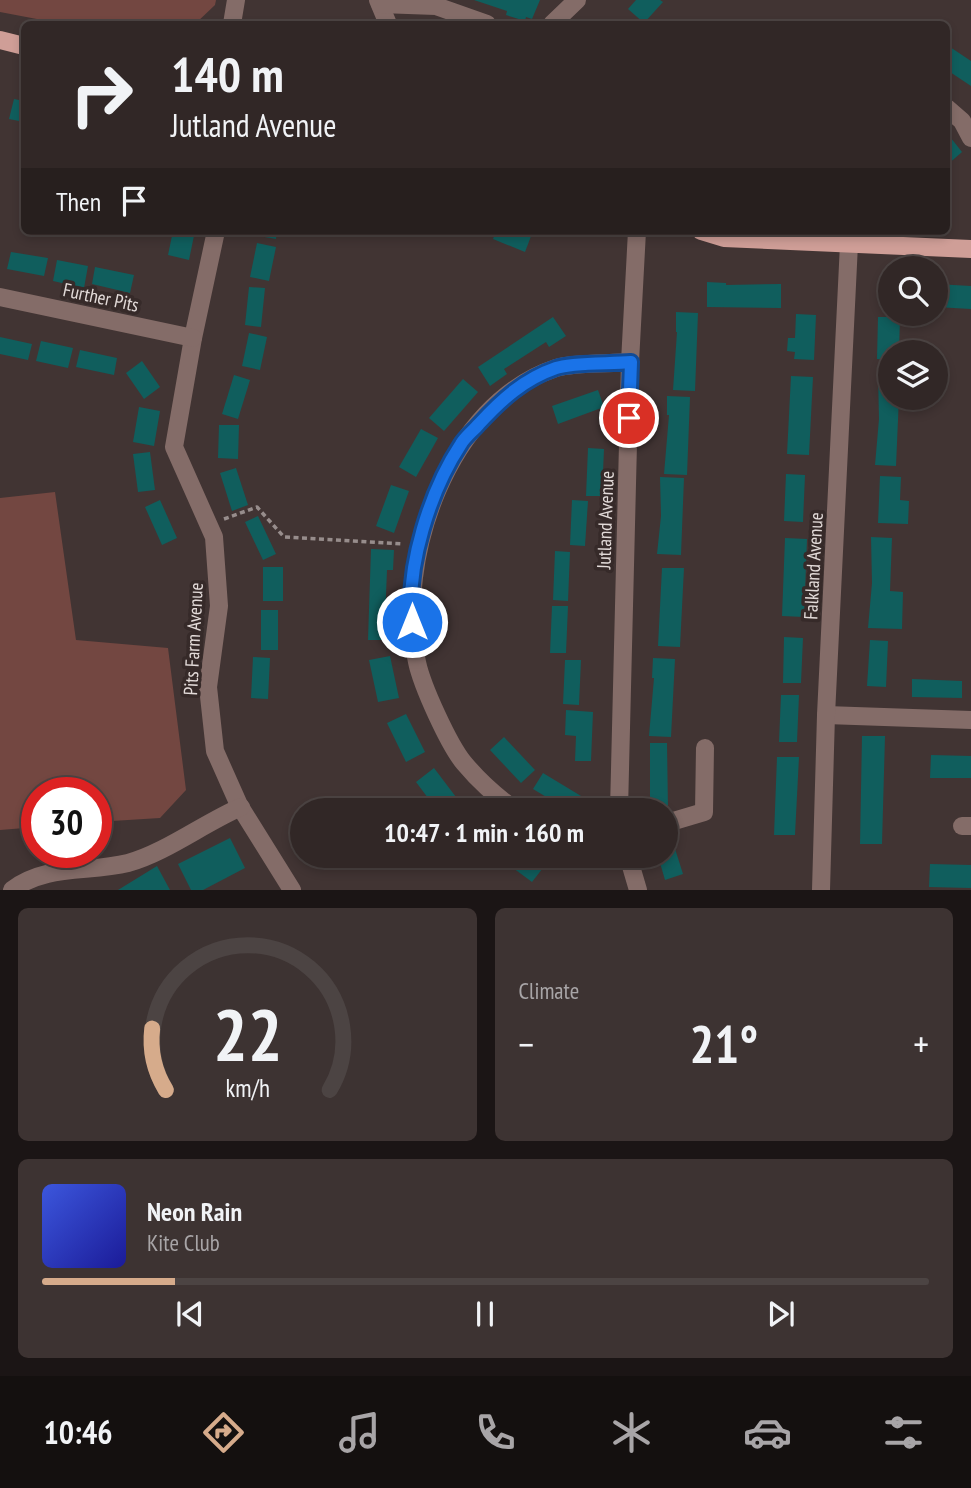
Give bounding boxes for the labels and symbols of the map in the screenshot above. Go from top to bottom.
street label: Further Pits [61,277,141,317]
pin [599,388,659,448]
street label: Jutland Avenue [591,470,619,570]
street label: Falkland Avenue [798,512,828,620]
street label: Pits Farm Avenue [178,582,208,696]
position arrow [375,585,449,659]
speed limit sign: 30 [21,777,112,868]

